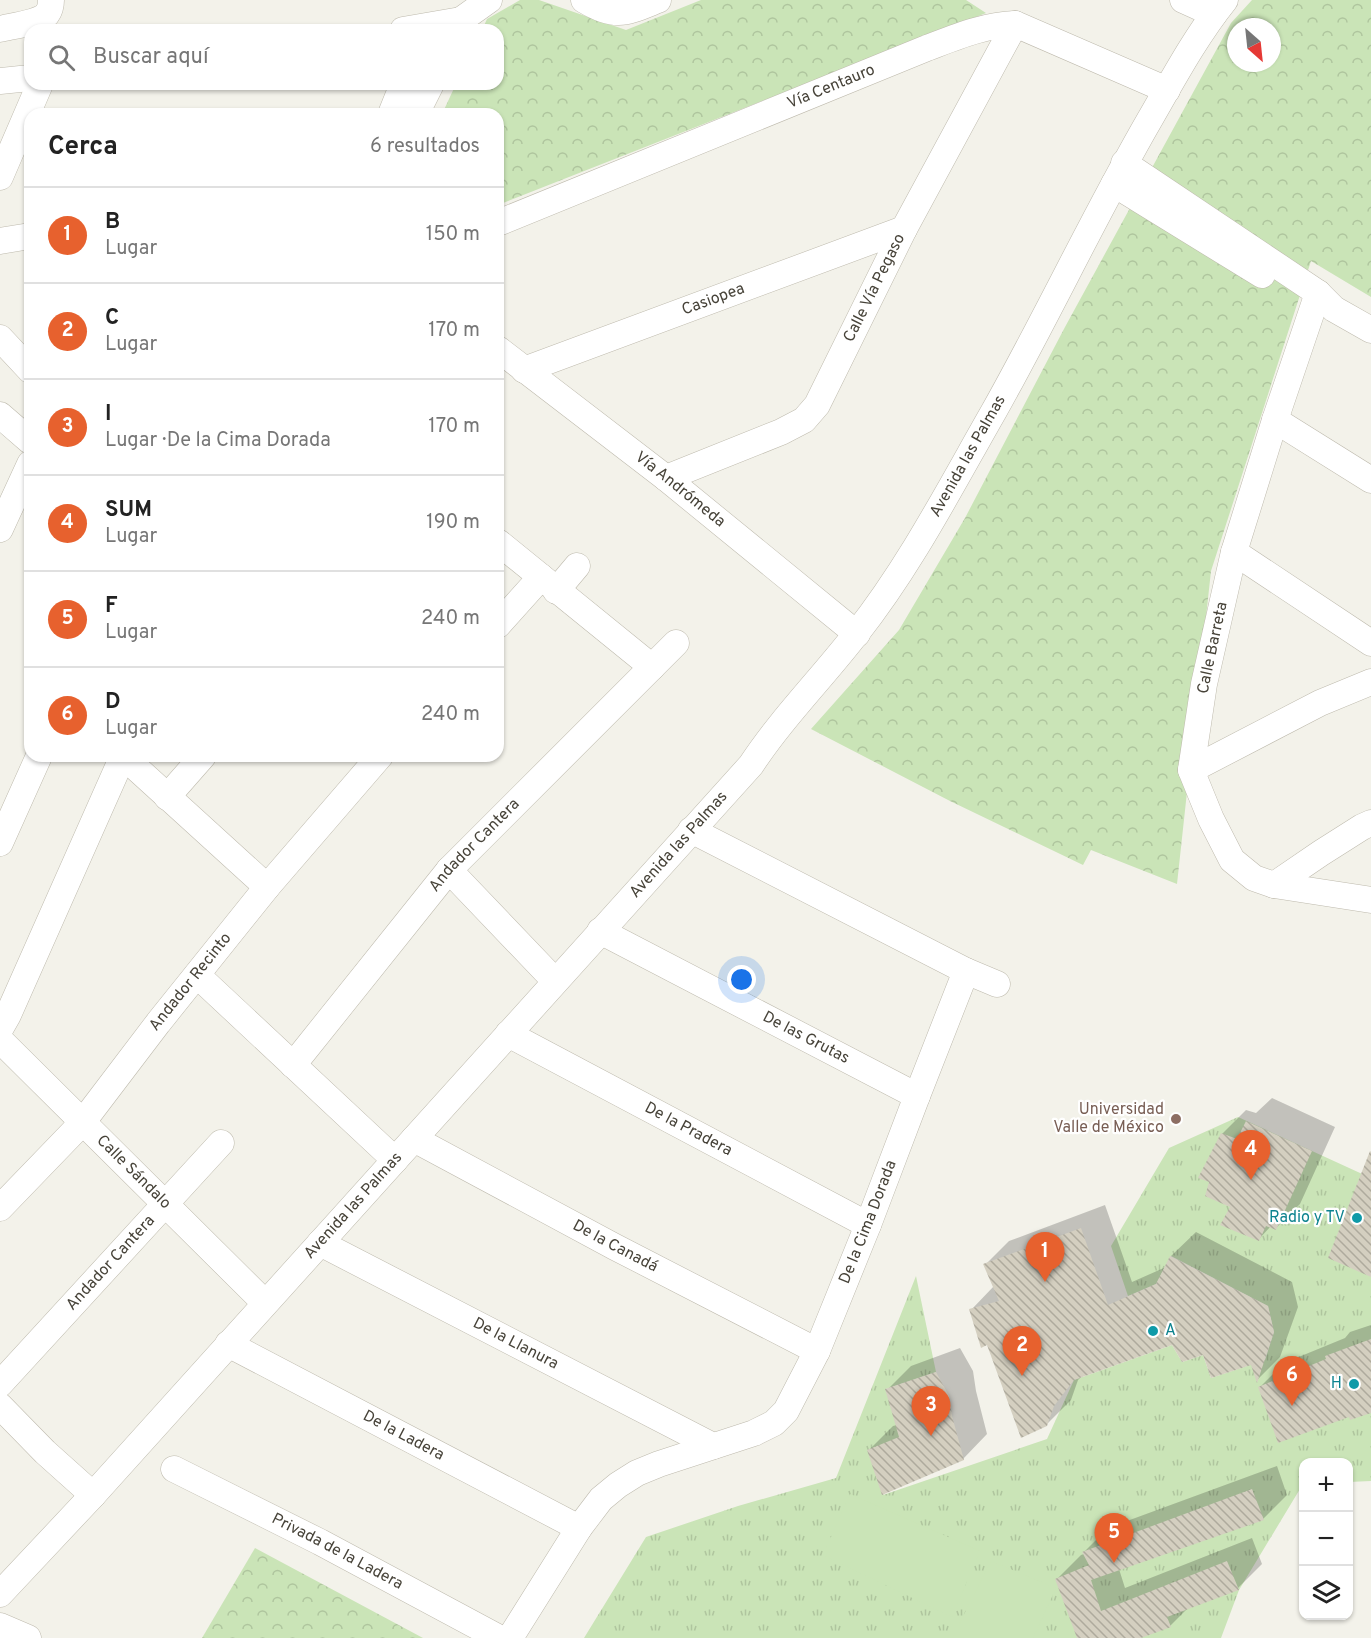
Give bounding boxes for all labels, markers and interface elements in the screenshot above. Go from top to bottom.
north arrow [1227,18,1281,72]
search box [24,24,504,90]
icon: search [45,41,78,74]
text: Buscar aquí [93,44,209,71]
street label: Vía Centauro [785,60,878,114]
text: Cerca [48,131,118,164]
text: 6 resultados [370,134,480,160]
text: B [105,209,120,236]
text: 1 [64,222,72,248]
text: 150 m [426,222,480,248]
street label: Calle Vía Pegaso [840,231,910,346]
text: Lugar [105,236,157,262]
street label: Casiopea [679,279,748,320]
text: C [105,305,119,332]
text: 2 [61,318,74,344]
text: 170 m [428,318,480,344]
text: Lugar [105,332,157,358]
street label: Avenida las Palmas [926,392,1011,521]
text: I [105,401,112,428]
text: 3 [62,414,74,440]
text: 170 m [428,414,480,440]
text: Lugar · De la Cima Dorada [105,428,331,454]
street label: Vía Andrómeda [631,448,729,532]
text: SUM [105,497,152,524]
text: 4 [61,510,74,536]
text: 190 m [426,510,480,536]
text: Lugar [105,524,157,550]
text: F [105,593,118,620]
street label: Calle Barreta [1193,600,1233,696]
text: 5 [61,606,74,632]
text: 240 m [421,606,480,632]
text: Lugar [105,620,157,646]
text: D [105,689,121,716]
text: 6 [61,702,74,728]
text: 240 m [421,702,480,728]
text: Lugar [105,716,157,742]
street label: Avenida las Palmas [626,787,732,903]
street label: Andador Cantera [425,795,524,896]
street label: Andador Recinto [145,929,236,1035]
your location [727,965,756,994]
street label: De las Grutas [759,1007,853,1069]
street label: De la Pradera [641,1098,735,1161]
place label: Universidad Valle de México [1053,1100,1164,1138]
marker: Universidad Valle de México [1169,1112,1183,1126]
pin: 4 [1232,1130,1270,1180]
street label: Calle Sándalo [92,1131,175,1214]
street label: Avenida las Palmas [300,1148,407,1264]
street label: De la Cima Dorada [835,1157,902,1287]
place label: Radio y TV [1269,1208,1345,1228]
street label: Andador Cantera [62,1211,160,1315]
marker: Radio y TV [1350,1211,1364,1225]
street label: De la Canadá [569,1216,661,1277]
pin: 1 [1026,1232,1064,1282]
street label: De la Llanura [469,1314,562,1374]
place label: A [1165,1321,1176,1341]
marker: A [1146,1324,1160,1338]
pin: 2 [1002,1326,1042,1376]
pin: 6 [1272,1356,1312,1406]
place label: H [1331,1374,1342,1394]
marker: H [1347,1377,1361,1391]
pin: 3 [912,1386,950,1436]
street label: De la Ladera [359,1406,448,1466]
map controls [1299,1458,1353,1620]
button: + [1299,1458,1353,1512]
street label: Privada de la Ladera [268,1509,406,1595]
button: − [1299,1512,1353,1566]
pin: 5 [1094,1514,1134,1563]
button: layers [1299,1566,1353,1620]

